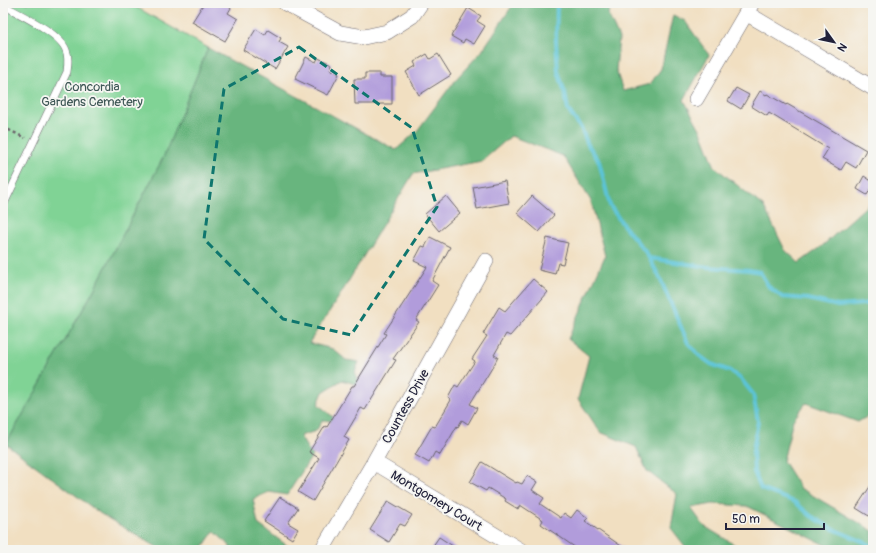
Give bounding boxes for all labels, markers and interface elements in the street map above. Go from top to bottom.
north arrow [814,22,854,62]
text: N [834,41,849,54]
park label: Concordia Gardens Cemetery [41,79,143,110]
street label: Countess Drive [379,366,433,446]
street label: Montgomery Court [388,467,486,535]
scale bar [726,505,824,531]
text: 50 m [732,512,760,527]

